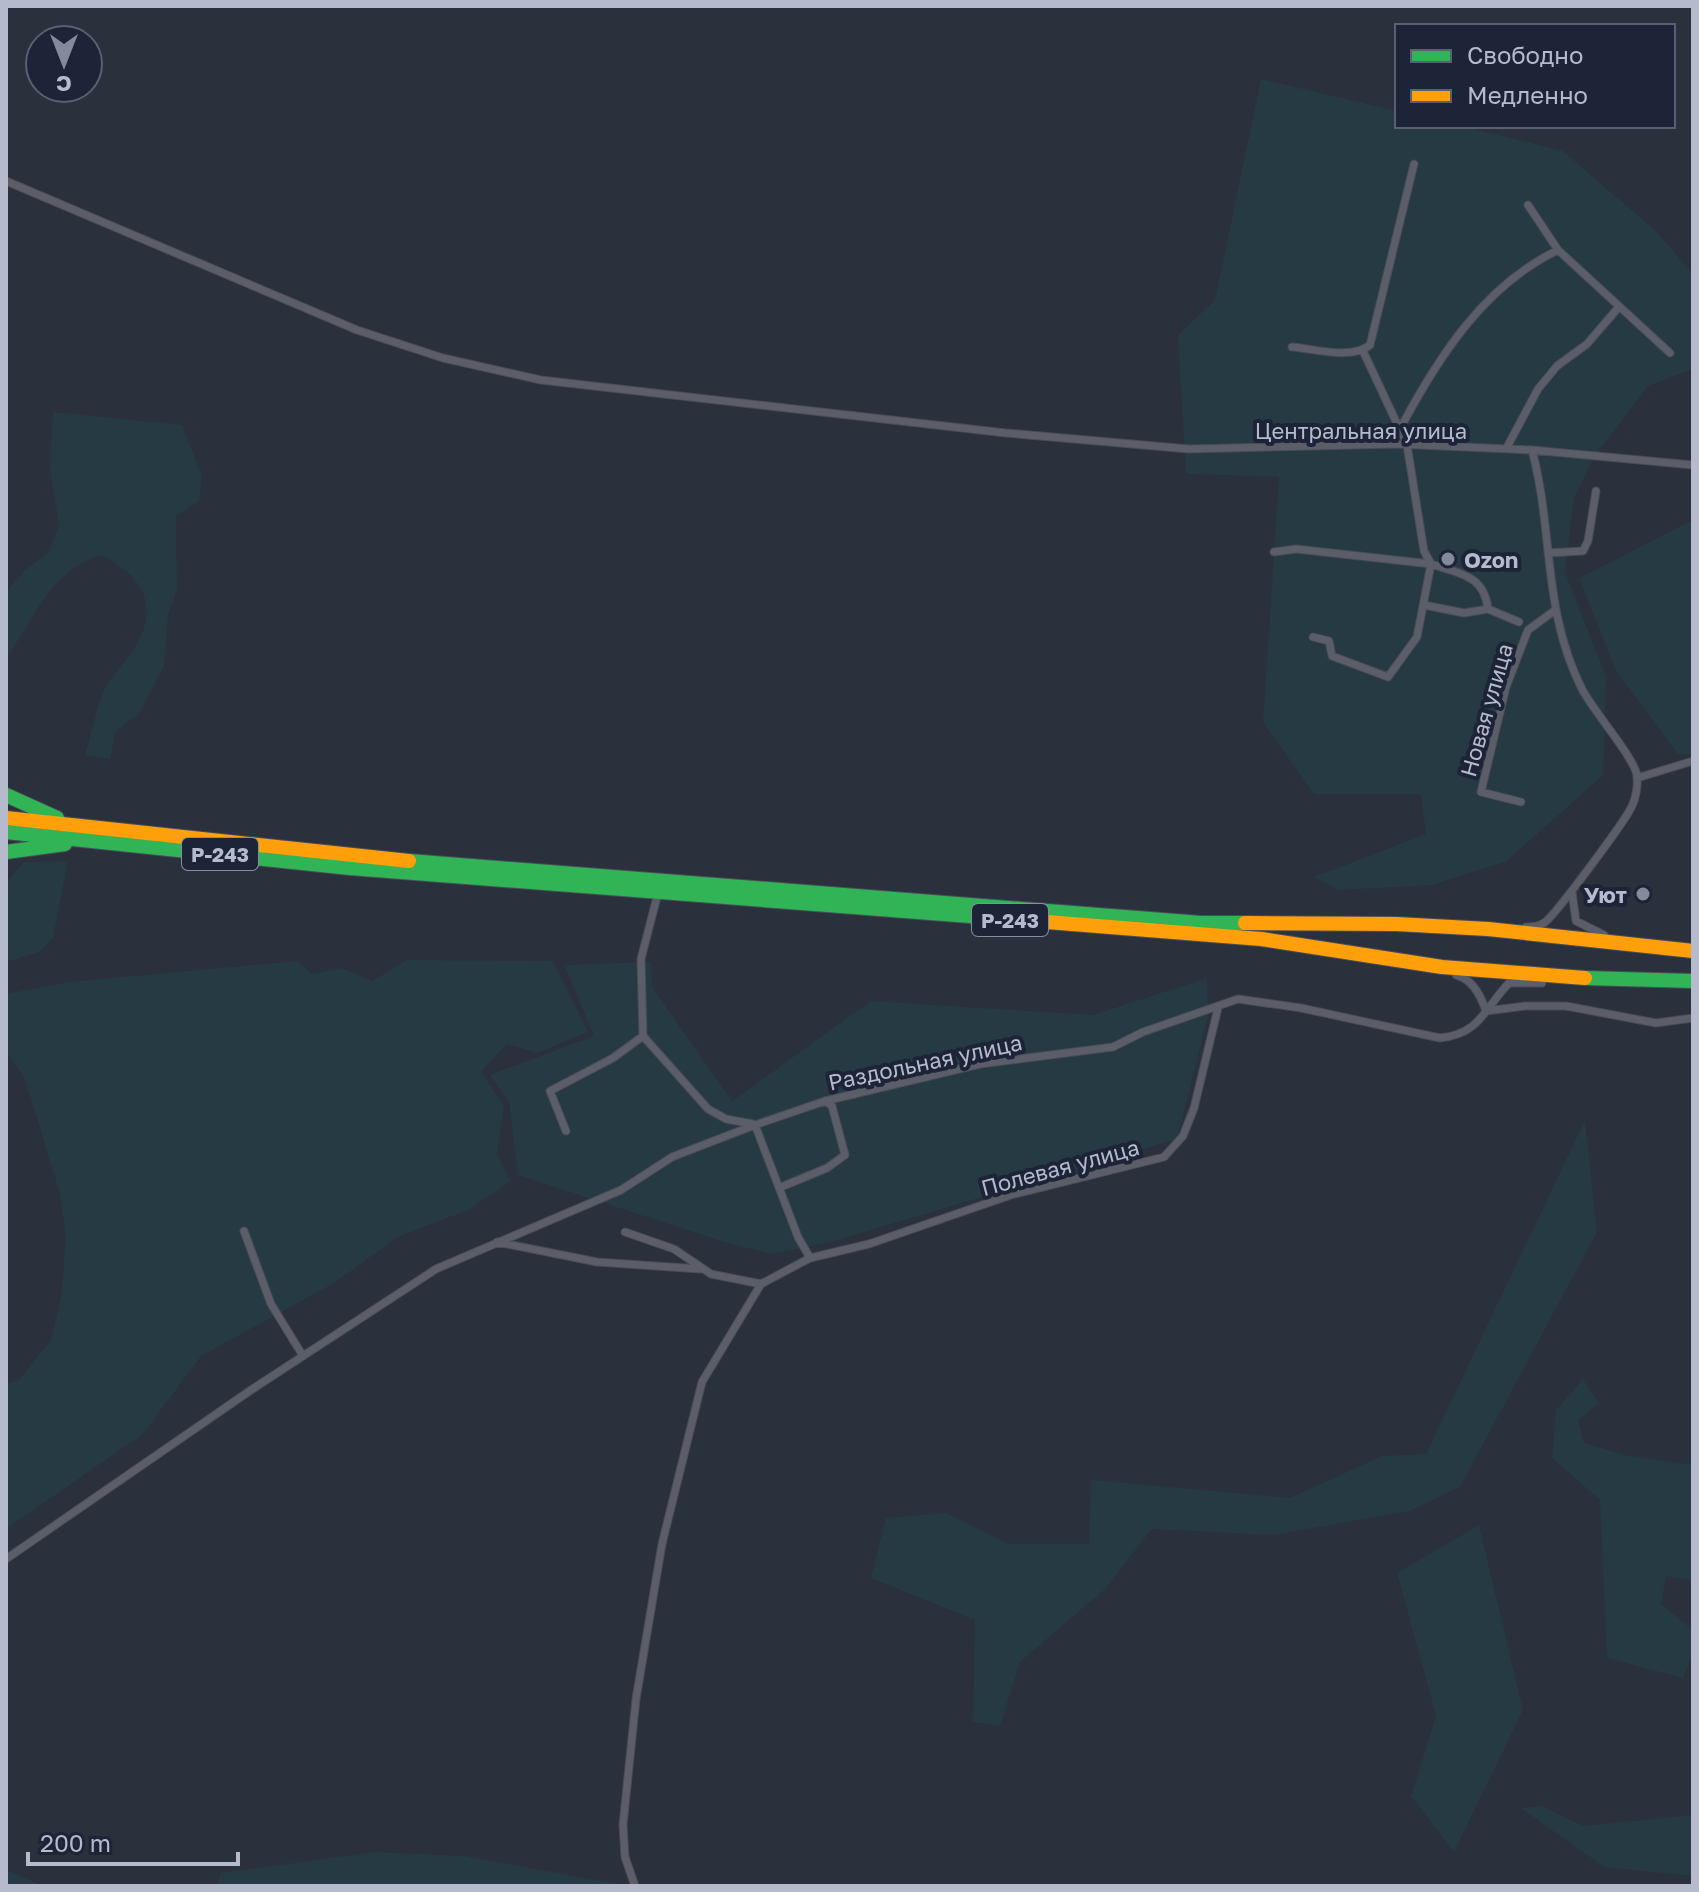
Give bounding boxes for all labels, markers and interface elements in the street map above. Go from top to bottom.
north arrow [24,24,104,104]
legend [1395,24,1675,128]
text: Свободно [1467,40,1583,69]
text: С [56,71,72,98]
text: Медленно [1467,80,1588,109]
street label: Центральная улица [1255,417,1467,444]
place label: Ozon [1464,546,1518,573]
marker: Ozon [1439,550,1457,568]
street label: Новая улица [1454,640,1518,780]
road number: Р-243 [182,838,258,870]
place label: Уют [1584,881,1627,908]
marker: Уют [1634,885,1652,903]
road number: Р-243 [972,904,1048,936]
street label: Раздольная улица [826,1028,1024,1096]
street label: Полевая улица [978,1133,1142,1201]
scale bar [28,1816,238,1866]
text: 200 m [40,1828,111,1857]

